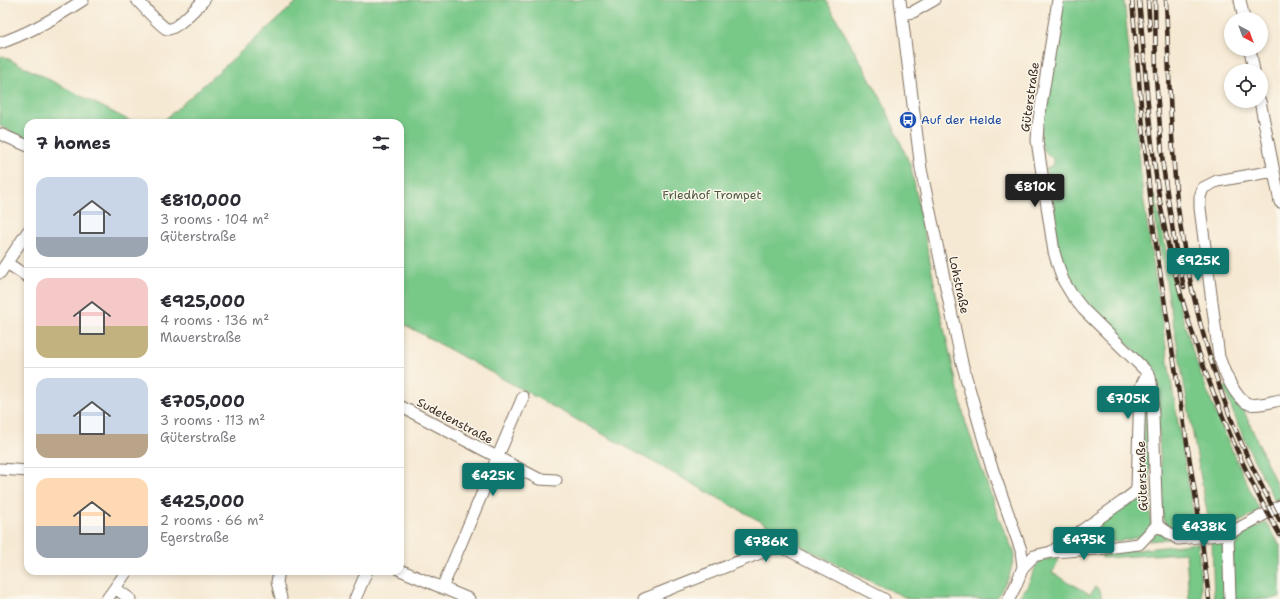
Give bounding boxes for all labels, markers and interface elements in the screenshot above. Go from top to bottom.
north arrow [1224,12,1268,56]
map controls [1224,12,1268,108]
street label: Güterstraße [1017,61,1043,133]
button: locate [1224,64,1268,108]
bus stop icon: Auf der Heide [898,110,918,130]
place label: Auf der Heide [921,112,1002,128]
text: 7 homes [36,132,111,154]
icon: filters [370,132,392,154]
pin: €810K [1007,174,1063,208]
text: €810K [1014,178,1056,195]
park label: Friedhof Trompet [662,187,762,203]
text: €810,000 [160,189,241,211]
icon: home [68,193,116,241]
text: 3 rooms · 104 m² [160,211,269,228]
text: Güterstraße [160,228,236,245]
pin: €925K [1170,248,1226,282]
text: €925K [1176,252,1220,269]
street label: Lohstraße [945,255,973,316]
text: €925,000 [160,290,245,312]
icon: home [68,294,116,342]
text: 4 rooms · 136 m² [160,312,269,329]
text: Mauerstraße [160,329,241,346]
pin: €705K [1100,386,1156,420]
text: €705,000 [160,390,245,412]
text: €705K [1106,390,1150,407]
icon: home [68,394,116,442]
street label: Sudetenstraße [414,394,496,448]
text: 3 rooms · 113 m² [160,412,265,429]
text: Güterstraße [160,429,236,446]
street label: Güterstraße [1133,440,1151,511]
pin: €425K [465,463,521,497]
text: €425K [471,467,515,484]
text: €425,000 [160,490,245,512]
icon: home [68,494,116,542]
text: 2 rooms · 66 m² [160,512,264,529]
pin: €438K [1176,514,1232,548]
text: €438K [1182,518,1226,535]
pin: €475K [1056,527,1112,561]
text: Egerstraße [160,529,229,546]
pin: €786K [738,529,794,563]
text: €475K [1062,531,1106,548]
text: €786K [744,533,788,550]

